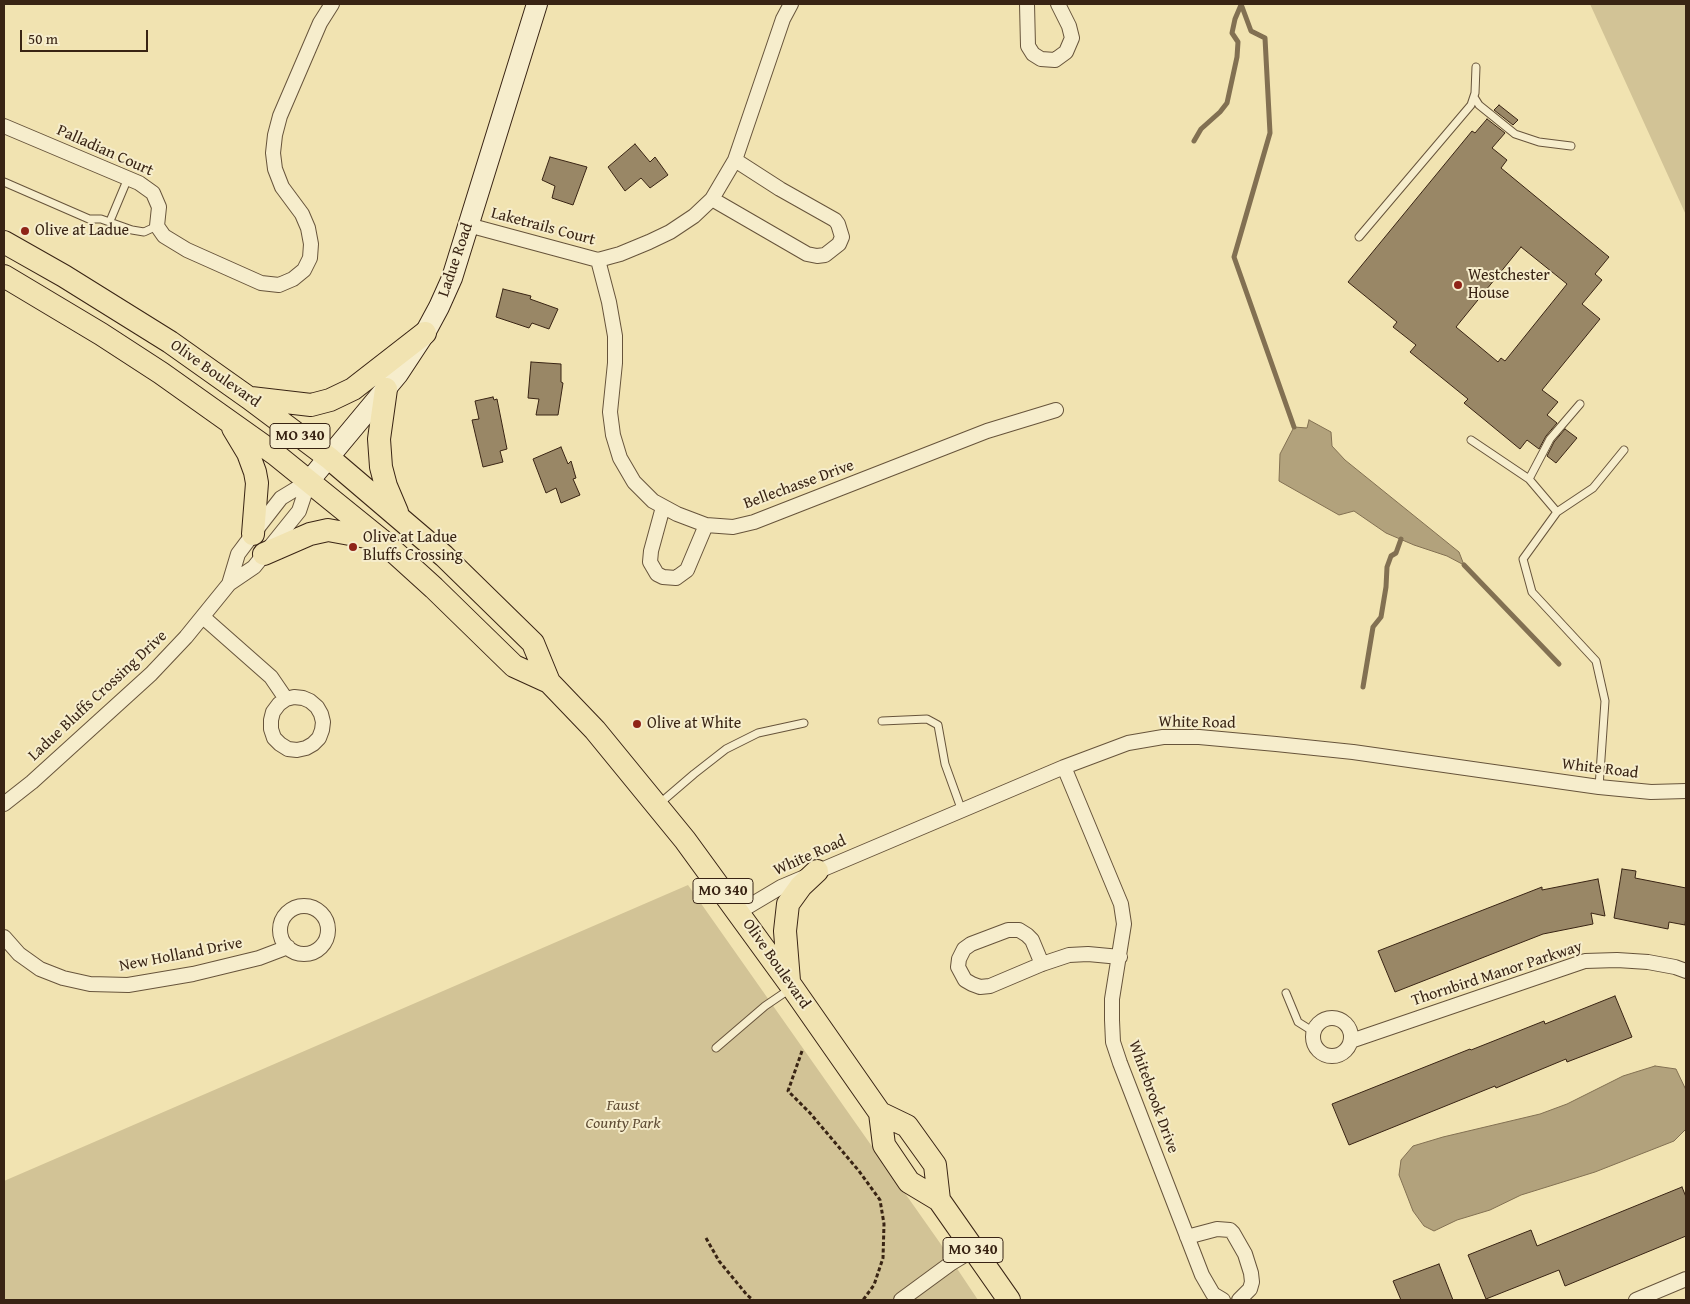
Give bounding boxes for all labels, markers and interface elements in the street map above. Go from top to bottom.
scale bar [22,20,150,52]
text: 50 m [28,28,58,49]
street label: Palladian Court [54,121,156,181]
street label: Laketrails Court [489,204,597,250]
street label: Ladue Road [434,220,478,300]
place label: Olive at Ladue [35,221,129,241]
marker: Olive at Ladue [19,225,31,237]
place label: Westchester House [1468,266,1550,304]
marker: Westchester House [1452,279,1464,291]
street label: Olive Boulevard [166,336,264,412]
road number: MO 340 [270,424,330,448]
street label: Bellechasse Drive [741,456,857,514]
place label: Olive at Ladue Bluffs Crossing [363,528,463,566]
marker: Olive at Ladue Bluffs Crossing [347,541,359,553]
street label: Ladue Bluffs Crossing Drive [25,627,171,765]
street label: White Road [1158,713,1236,733]
place label: Olive at White [647,714,741,734]
marker: Olive at White [631,718,643,730]
street label: White Road [1561,755,1639,783]
street label: White Road [771,832,849,880]
road number: MO 340 [693,878,753,904]
street label: Olive Boulevard [738,915,814,1013]
street label: New Holland Drive [118,934,244,976]
street label: Thornbird Manor Parkway [1409,937,1585,1011]
street label: Whitebrook Drive [1124,1038,1182,1156]
park label: Faust County Park [585,1096,661,1134]
road number: MO 340 [943,1238,1003,1262]

